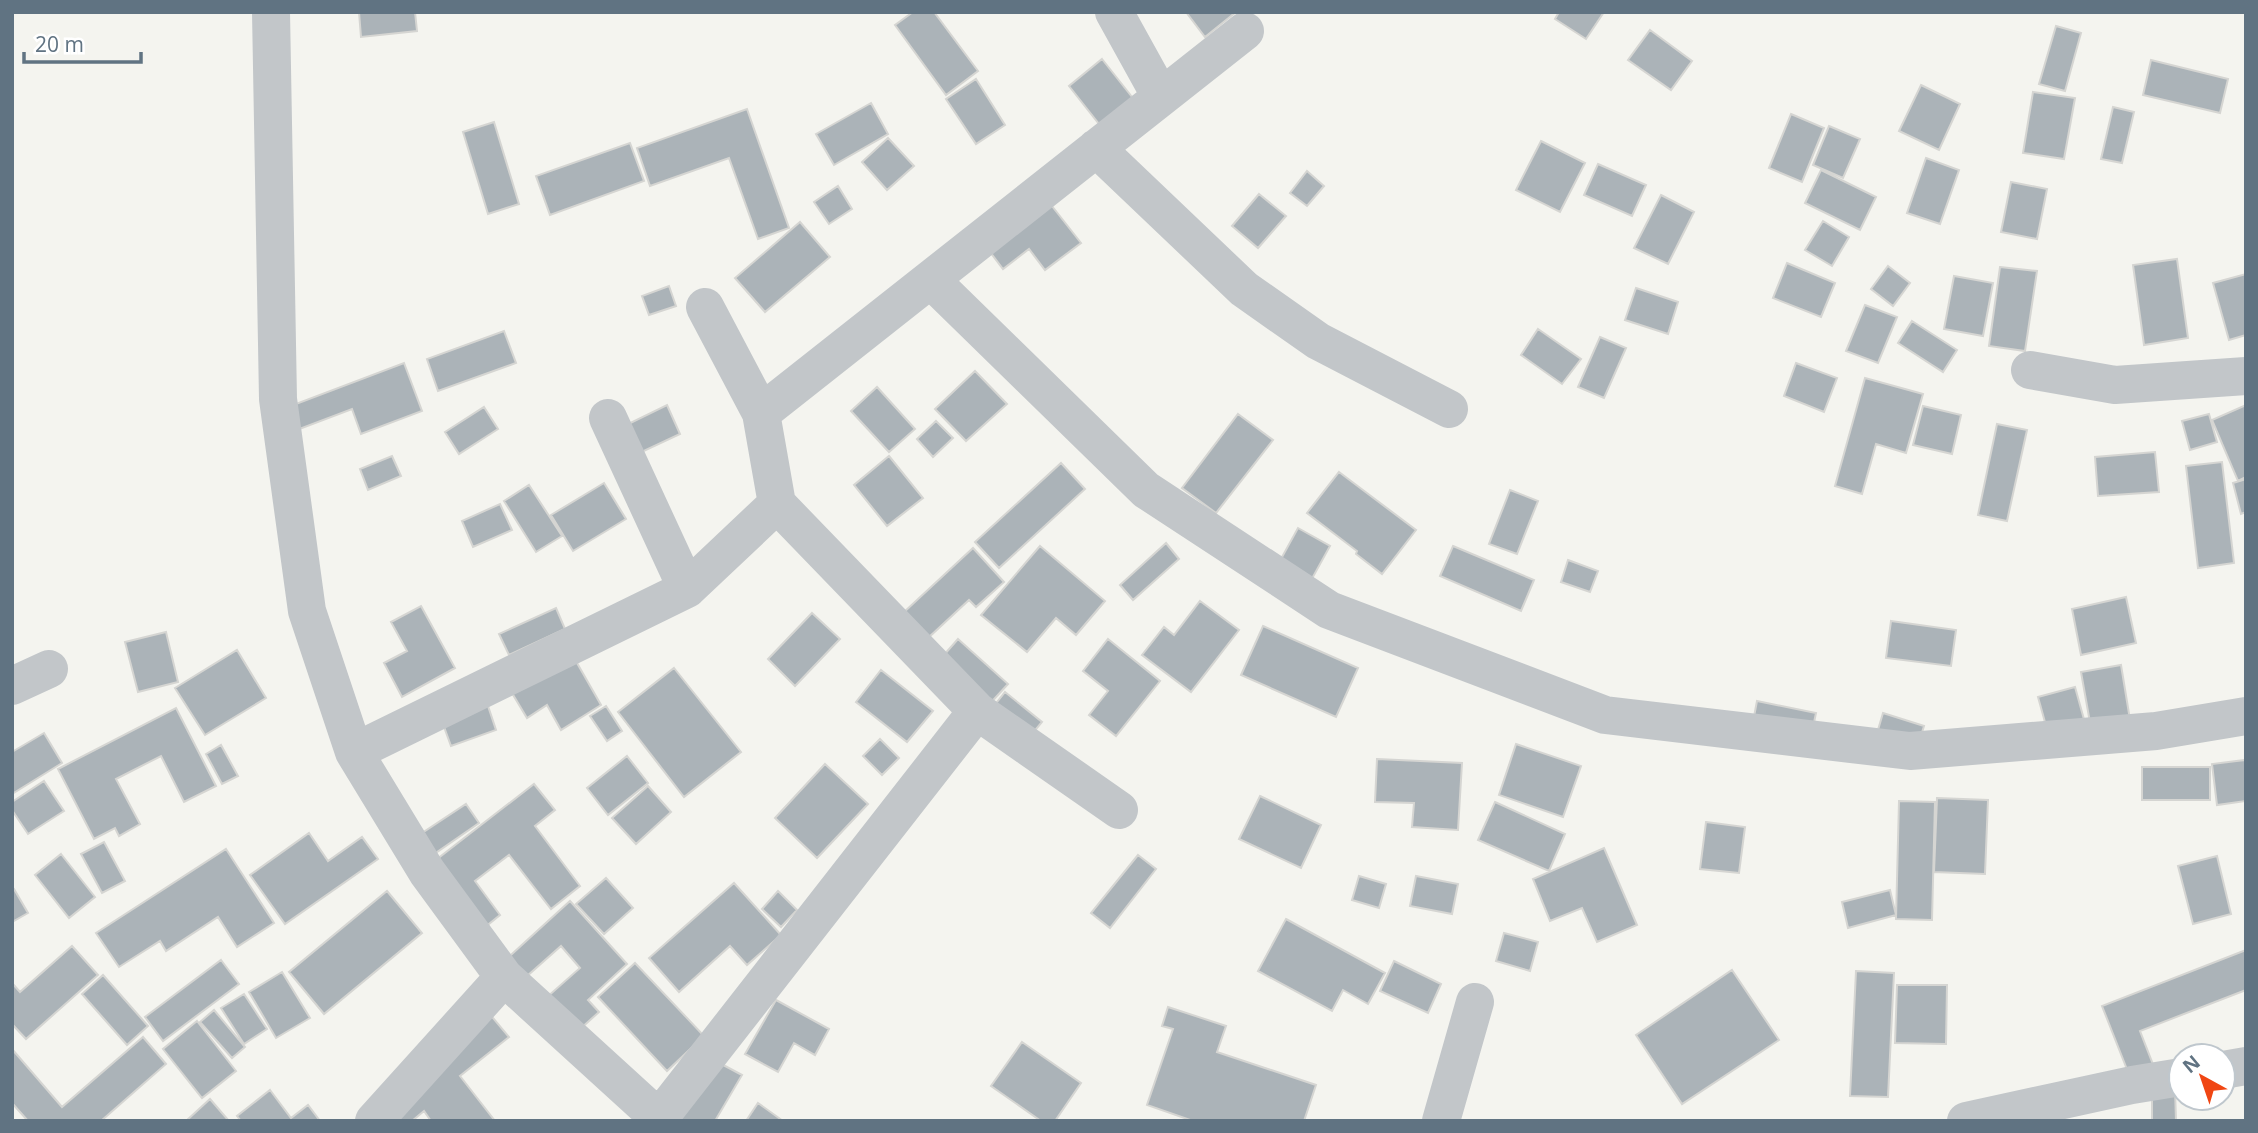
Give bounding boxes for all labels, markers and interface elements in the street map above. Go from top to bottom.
scale bar [24,21,142,65]
text: 20 m [35,30,84,58]
north arrow [2167,1042,2237,1112]
text: N [2177,1049,2205,1079]

